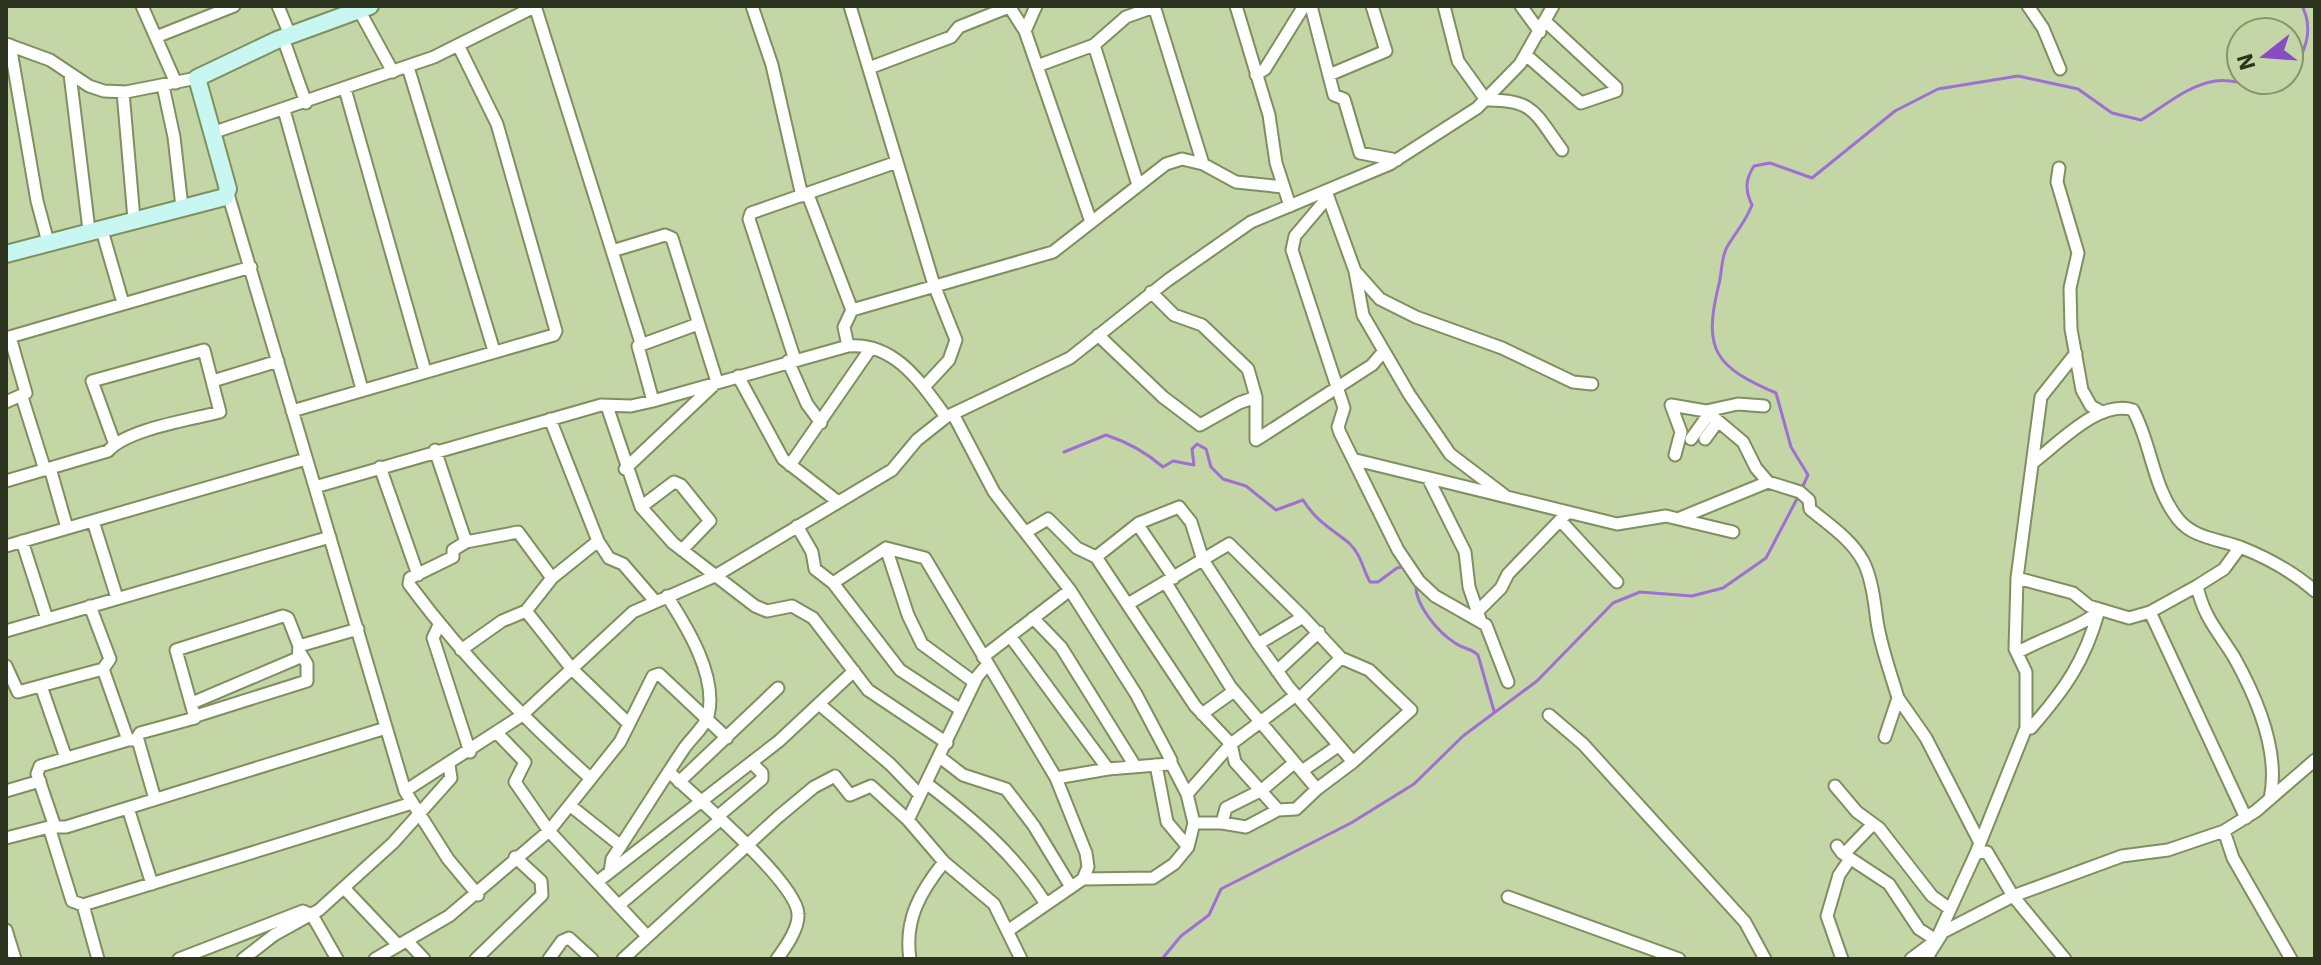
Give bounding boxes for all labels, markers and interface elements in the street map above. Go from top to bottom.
north arrow [2225,16,2305,96]
text: N [2229,50,2262,74]

